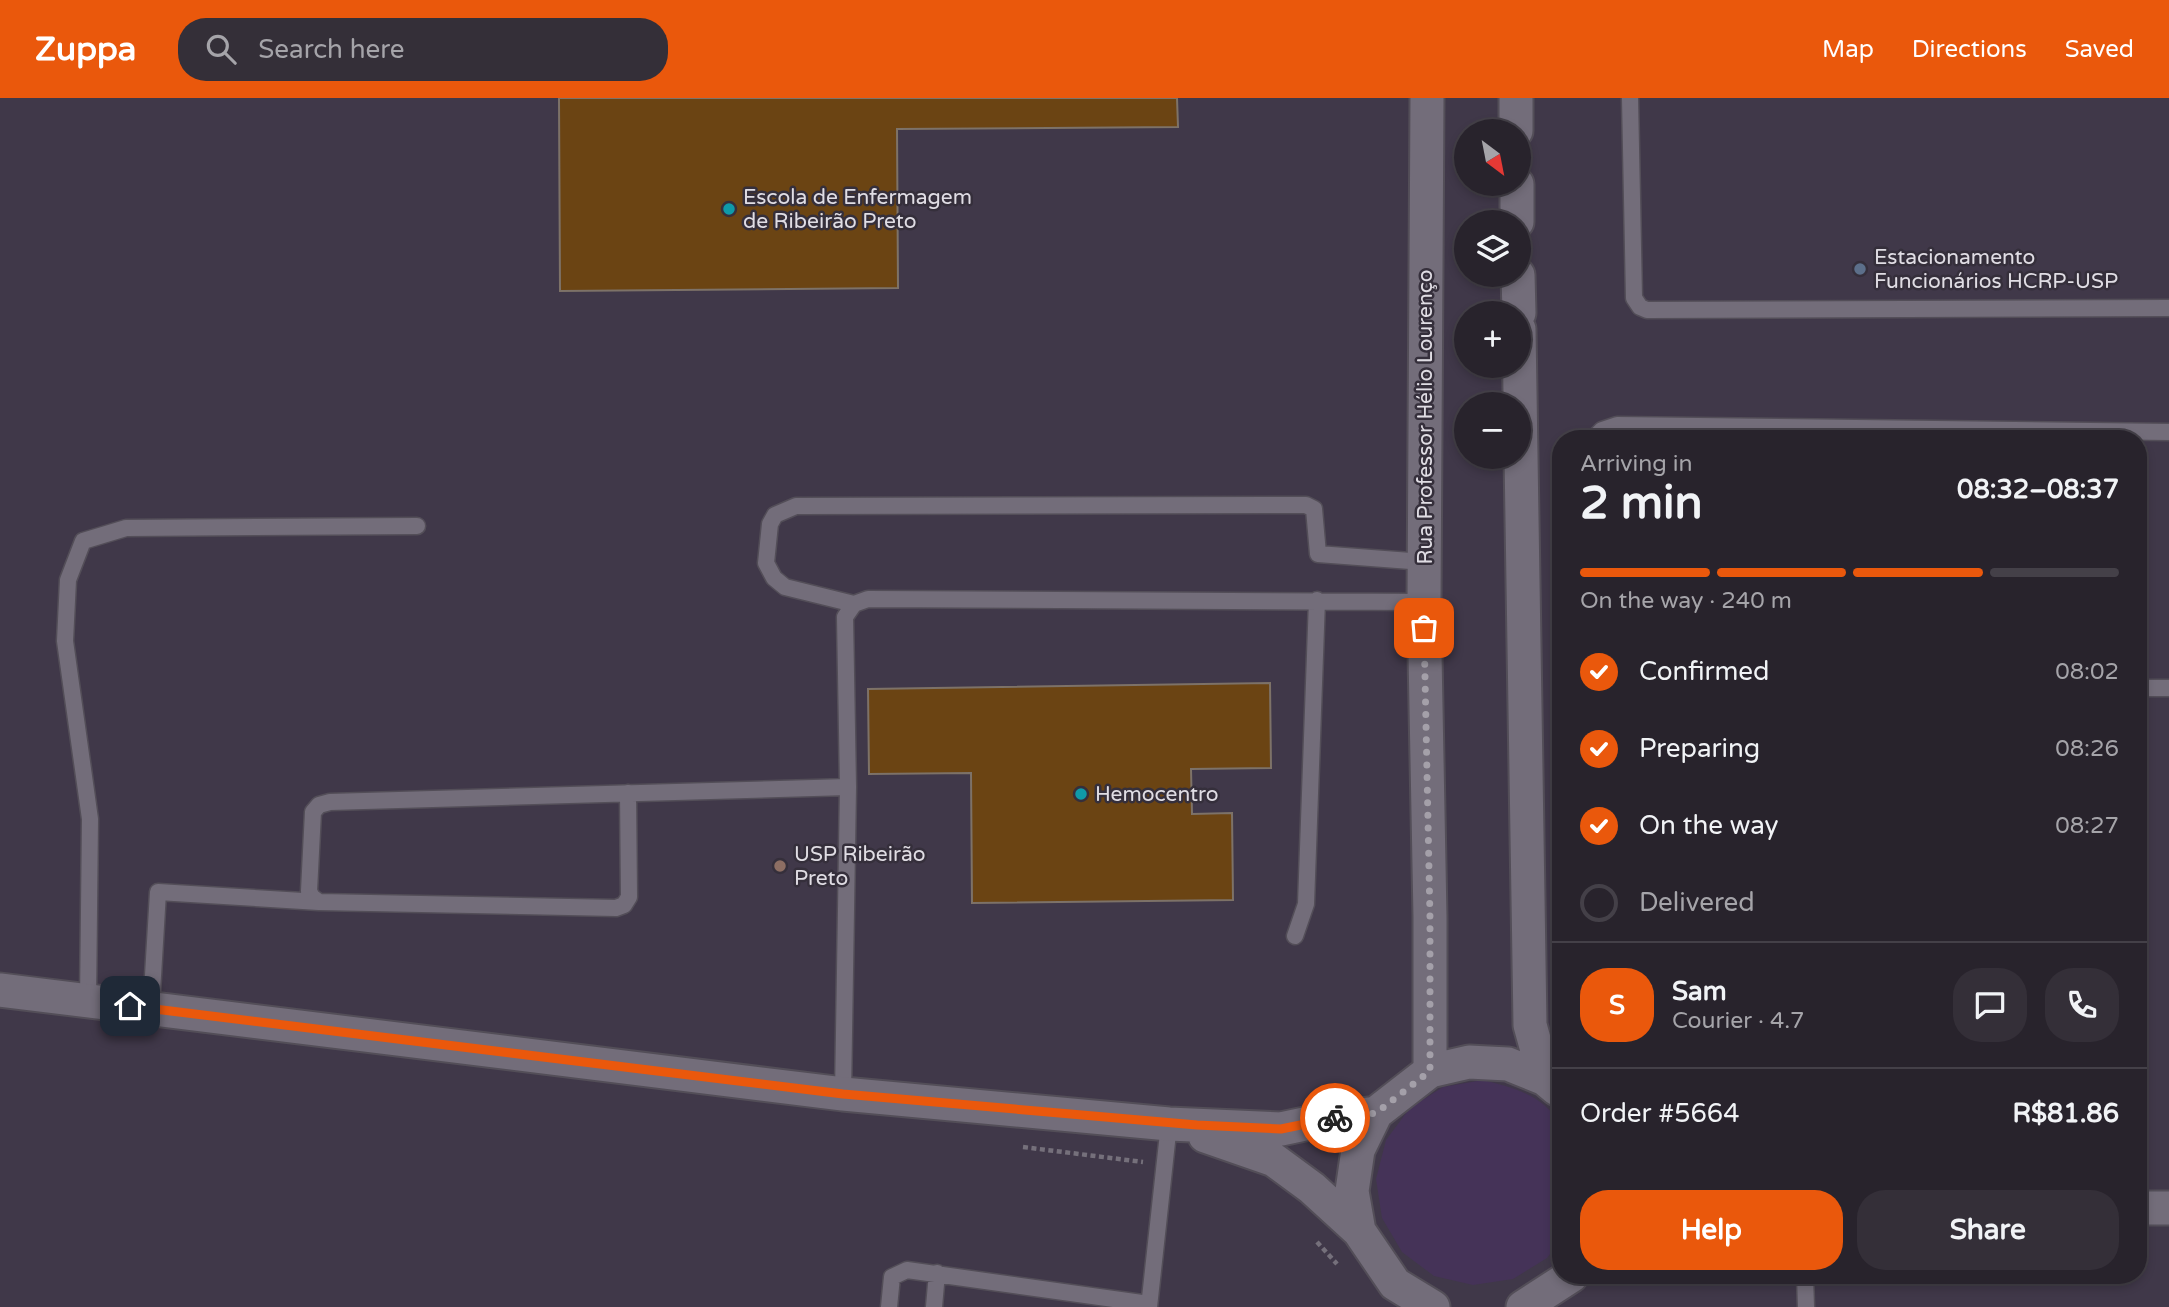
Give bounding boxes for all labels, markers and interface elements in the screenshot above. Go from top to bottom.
search box [178,18,668,81]
text: Zuppa [35,30,136,69]
icon: search [202,30,240,68]
text: Search here [258,34,405,65]
text: Map [1822,35,1874,64]
text: Directions [1912,35,2027,64]
text: Saved [2065,35,2134,64]
north arrow [1454,119,1531,196]
map controls [1454,119,1531,469]
place label: Escola de Enfermagem de Ribeirão Preto [743,185,972,234]
marker: Escola de Enfermagem de Ribeirão Preto [721,201,737,217]
button: layers [1454,210,1531,287]
place label: Estacionamento Funcionários HCRP-USP [1874,245,2118,294]
marker: Estacionamento Funcionários HCRP-USP [1852,261,1868,277]
street label: Rua Professor Hélio Lourenço [1413,269,1438,565]
button: + [1454,301,1531,378]
button: − [1454,392,1531,469]
text: Arriving in [1580,450,1693,478]
text: 08:32–08:37 [1957,474,2119,505]
text: 2 min [1580,476,1703,531]
text: On the way · 240 m [1580,587,1792,615]
pin [1394,598,1454,658]
icon: bag [1405,609,1443,647]
icon: check [1580,653,1618,691]
text: Confirmed [1639,656,1769,687]
text: 08:02 [2055,658,2119,686]
icon: check [1580,730,1618,768]
text: Preparing [1639,733,1760,764]
text: 08:26 [2055,735,2119,763]
place label: Hemocentro [1095,782,1219,807]
marker: Hemocentro [1073,786,1089,802]
icon: check [1580,807,1618,845]
text: On the way [1639,810,1779,841]
text: 08:27 [2055,812,2119,840]
place label: USP Ribeirão Preto [794,842,926,891]
marker: USP Ribeirão Preto [772,858,788,874]
text: Delivered [1639,887,1755,918]
button: chat [1953,968,2027,1042]
button: phone [2045,968,2119,1042]
pin [100,976,160,1036]
text: Sam [1672,976,1727,1007]
icon: home [111,987,149,1025]
text: S [1609,990,1625,1021]
text: Courier · 4.7 [1672,1007,1805,1035]
courier [1300,1083,1370,1153]
text: Order #5664 [1580,1098,1740,1129]
text: R$81.86 [2013,1098,2119,1129]
icon: bike [1316,1099,1354,1137]
button: Help [1580,1190,1843,1270]
button: Share [1857,1190,2119,1270]

